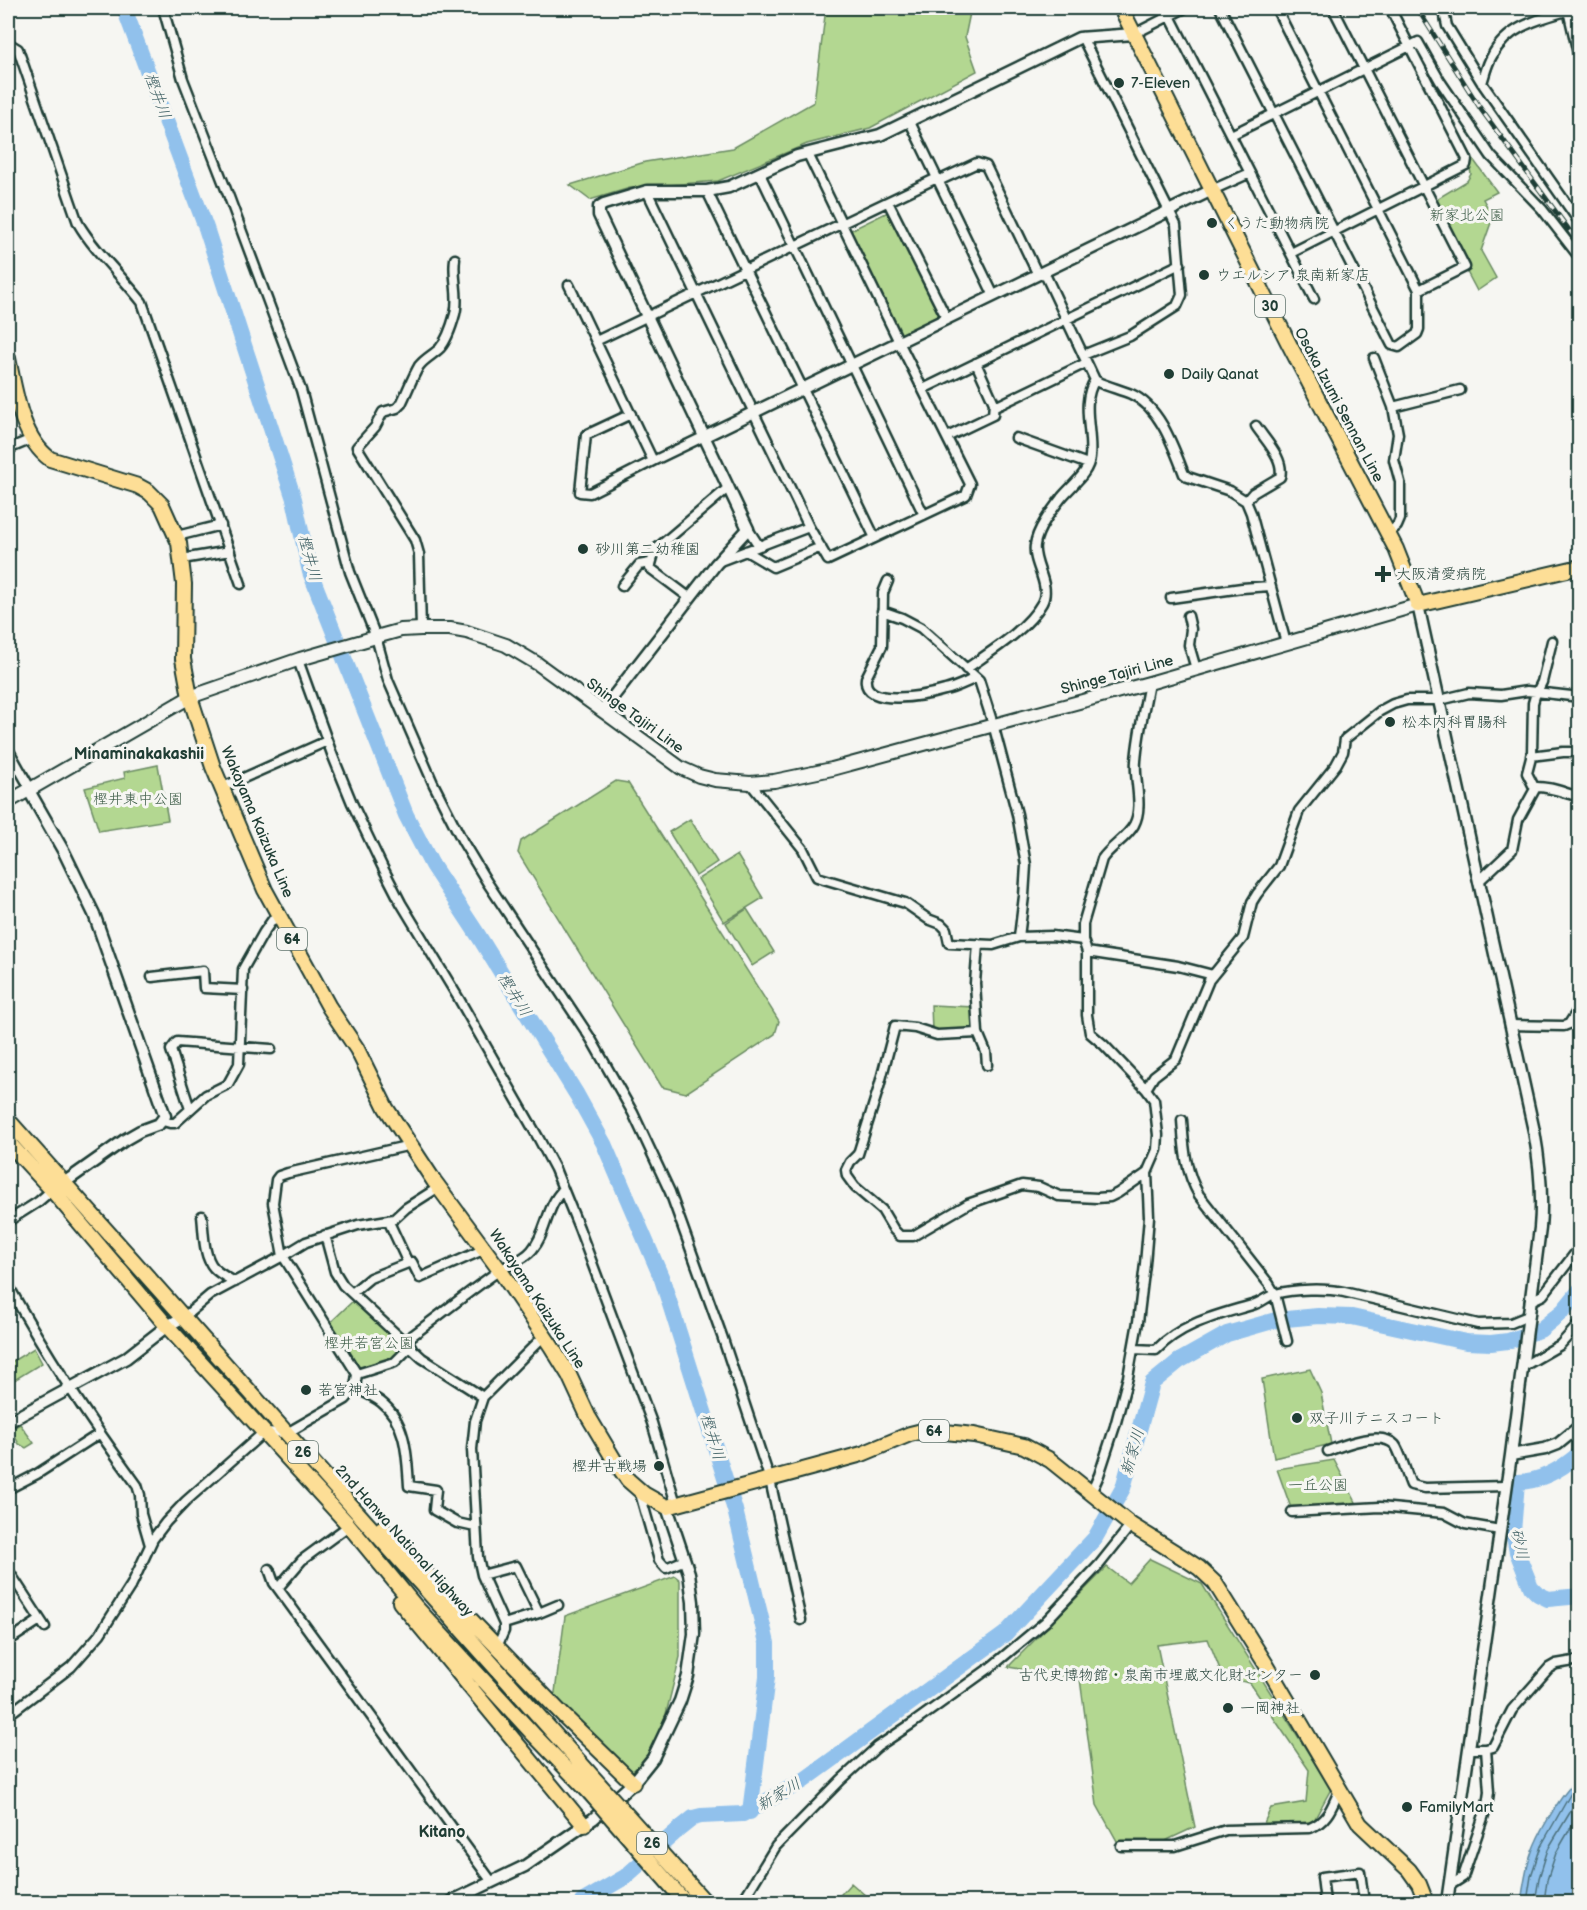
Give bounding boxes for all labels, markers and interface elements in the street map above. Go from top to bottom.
water label: 樫井川 [140,70,174,122]
place label: 7-Eleven [1131,74,1190,93]
marker: 7-Eleven [1112,76,1126,90]
park label: 新家北公園 [1429,206,1505,225]
place label: くうた動物病院 [1224,214,1329,233]
marker: くうた動物病院 [1205,216,1219,230]
place label: ウエルシア 泉南新家店 [1216,266,1370,285]
marker: ウエルシア 泉南新家店 [1197,268,1211,282]
road number: 30 [1255,295,1285,317]
street label: Osaka Izumi Sennan Line [1290,325,1388,486]
place label: Daily Qanat [1181,365,1259,384]
marker: Daily Qanat [1162,367,1176,381]
water label: 樫井川 [294,532,324,584]
place label: 砂川第二幼稚園 [595,540,700,559]
marker: 砂川第二幼稚園 [576,542,590,556]
marker: 大阪清愛病院 [1374,565,1392,583]
place label: 大阪清愛病院 [1396,565,1486,584]
street label: Shinge Tajiri Line [1059,651,1176,699]
street label: Shinge Tajiri Line [582,674,688,758]
place label: 松本内科胃腸科 [1402,713,1507,732]
marker: 松本内科胃腸科 [1383,715,1397,729]
street label: Wakayama Kaizuka Line [216,743,298,901]
district label: Minaminakakashii [74,745,204,764]
park label: 樫井東中公園 [93,790,183,809]
road number: 64 [277,928,307,950]
water label: 樫井川 [493,970,535,1020]
street label: Wakayama Kaizuka Line [485,1226,589,1373]
park label: 樫井若宮公園 [324,1334,414,1353]
place label: 若宮神社 [318,1381,378,1400]
marker: 若宮神社 [299,1383,313,1397]
place label: 双子川テニスコート [1309,1409,1444,1428]
water label: 樫井川 [696,1411,728,1463]
marker: 双子川テニスコート [1290,1411,1304,1425]
road number: 64 [919,1420,949,1442]
water label: 新家川 [1117,1426,1149,1478]
road number: 26 [288,1441,318,1463]
place label: 樫井古戦場 [572,1457,647,1476]
marker: 樫井古戦場 [652,1459,666,1473]
street label: 2nd Hanwa National Highway [331,1461,477,1621]
park label: 一丘公園 [1288,1476,1348,1495]
water label: 砂川 [1506,1526,1532,1562]
place label: 古代史博物館・泉南市埋蔵文化財センター [1019,1666,1303,1685]
marker: 古代史博物館・泉南市埋蔵文化財センター [1308,1668,1322,1682]
place label: 一岡神社 [1240,1699,1300,1718]
marker: 一岡神社 [1221,1701,1235,1715]
water label: 新家川 [754,1774,804,1816]
place label: FamilyMart [1419,1798,1494,1817]
marker: FamilyMart [1400,1800,1414,1814]
district label: Kitano [419,1823,465,1842]
road number: 26 [637,1832,667,1854]

